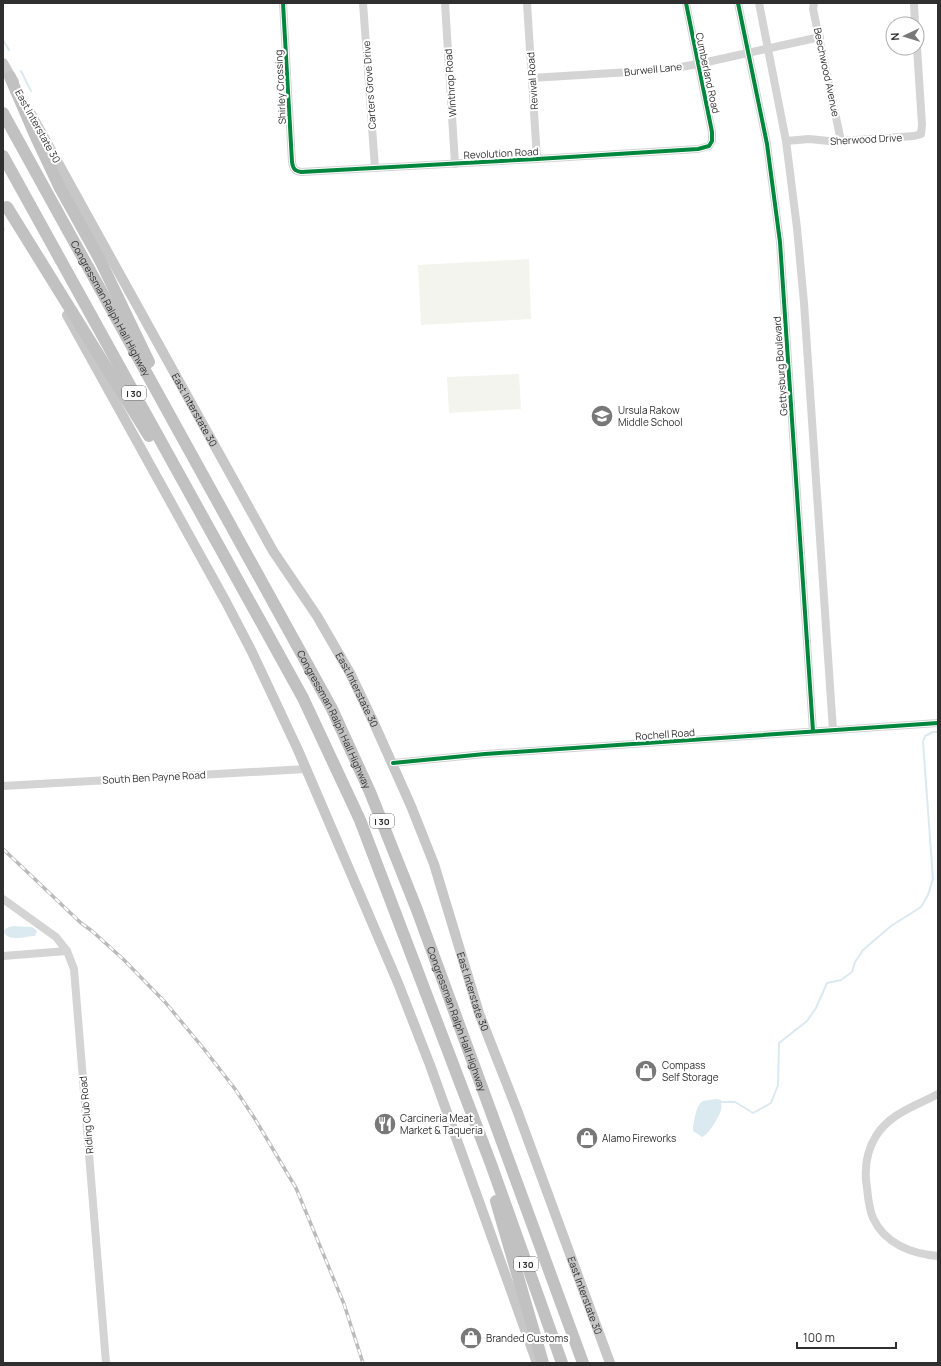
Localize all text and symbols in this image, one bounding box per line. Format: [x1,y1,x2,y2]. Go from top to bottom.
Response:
north arrow [885,16,925,56]
street label: Beechwood Avenue [811,26,843,118]
street label: Cumberland Road [693,31,723,115]
text: N [887,32,902,41]
street label: Carters Grove Drive [359,40,379,130]
street label: Winthrop Road [441,48,459,118]
street label: Shirley Crossing [271,49,289,125]
street label: Revival Road [523,52,541,110]
street label: Burwell Lane [623,59,683,79]
street label: East Interstate 30 [12,87,64,165]
street label: Sherwood Drive [830,130,903,148]
street label: Revolution Road [463,144,539,162]
street label: Congressman Ralph Hall Highway [68,238,154,379]
street label: Gettysburg Boulevard [770,316,790,416]
street label: East Interstate 30 [169,370,221,449]
road number: I 30 [122,386,146,400]
school or university icon: Ursula Rakow Middle School [589,403,615,429]
place label: Ursula Rakow Middle School [618,403,683,429]
street label: Congressman Ralph Hall Highway [294,648,375,791]
street label: East Interstate 30 [332,650,382,729]
street label: Rochell Road [635,725,695,743]
street label: South Ben Payne Road [102,767,206,787]
road number: I 30 [370,814,394,828]
street label: Congressman Ralph Hall Highway [424,945,490,1094]
street label: East Interstate 30 [454,950,492,1033]
shop icon: Compass Self Storage [633,1058,659,1084]
place label: Compass Self Storage [662,1058,719,1084]
street label: Riding Club Road [76,1076,96,1154]
restaurant icon: Carcineria Meat Market & Taqueria [372,1111,398,1137]
place label: Carcineria Meat Market & Taqueria [400,1111,483,1137]
shop icon: Alamo Fireworks [574,1125,600,1151]
place label: Alamo Fireworks [602,1131,676,1145]
street label: East Interstate 30 [564,1254,606,1336]
road number: I 30 [514,1257,538,1271]
scale bar [797,1324,896,1350]
shop icon: Branded Customs [458,1325,484,1351]
text: 100 m [803,1329,835,1346]
place label: Branded Customs [486,1331,569,1345]

